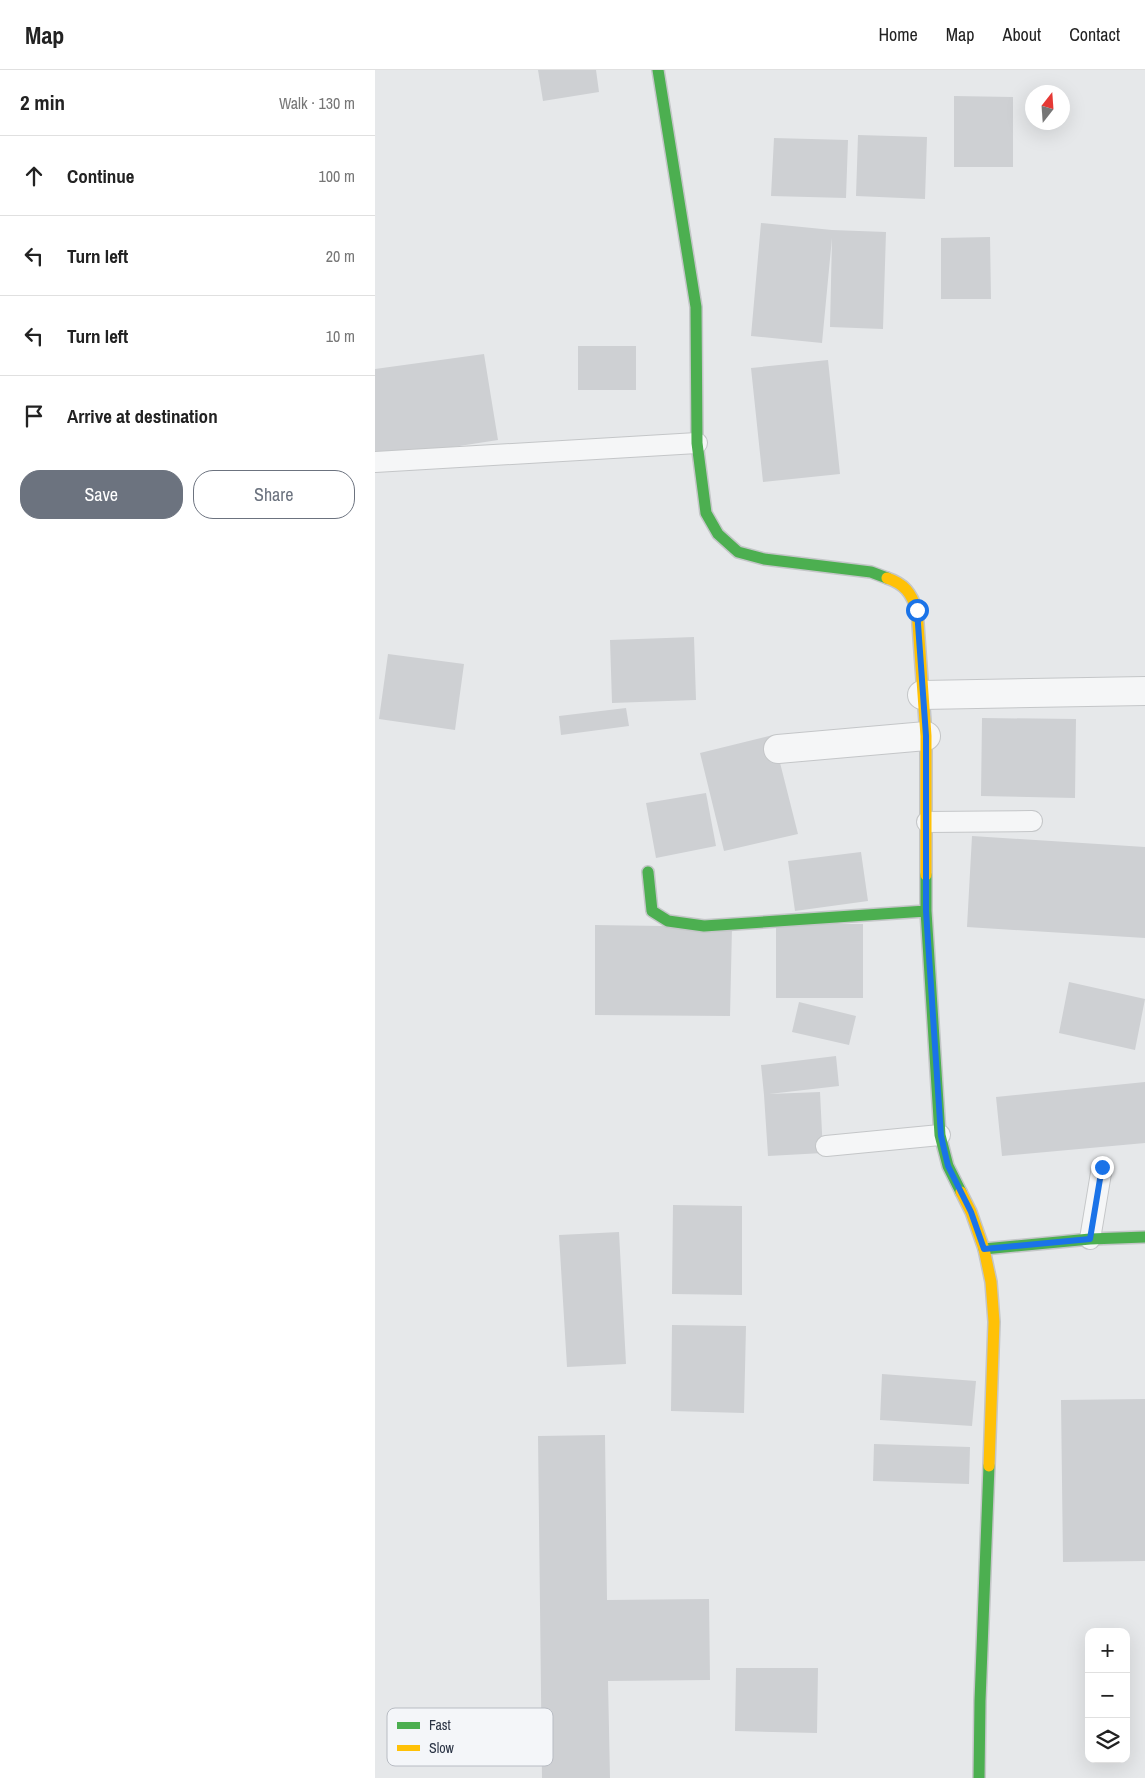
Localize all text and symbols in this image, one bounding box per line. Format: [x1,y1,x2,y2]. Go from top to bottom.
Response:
text: Map [25,19,64,51]
text: Home [878,22,918,47]
text: Map [946,22,975,47]
text: About [1003,22,1041,47]
text: Contact [1069,22,1120,47]
north arrow [1025,85,1070,130]
text: 2 min [20,88,65,117]
text: Walk · 130 m [279,92,355,114]
icon: ahead [20,162,48,190]
text: Continue [67,163,135,189]
text: 100 m [319,165,355,187]
icon: left [20,242,48,270]
text: Turn left [67,243,128,269]
text: 20 m [326,245,355,267]
icon: left [20,322,48,350]
text: Turn left [67,323,128,349]
text: 10 m [326,325,355,347]
icon: arrive [20,402,48,430]
text: Arrive at destination [67,403,218,429]
button: Save [20,470,183,519]
button: Share [193,470,355,519]
route start [906,599,929,622]
route end [1091,1156,1114,1179]
map controls [1085,1628,1130,1763]
button: + [1085,1628,1130,1673]
button: − [1085,1673,1130,1718]
legend [387,1708,553,1766]
text: Fast [429,1716,451,1734]
button: layers [1085,1718,1130,1763]
text: Slow [429,1739,455,1757]

